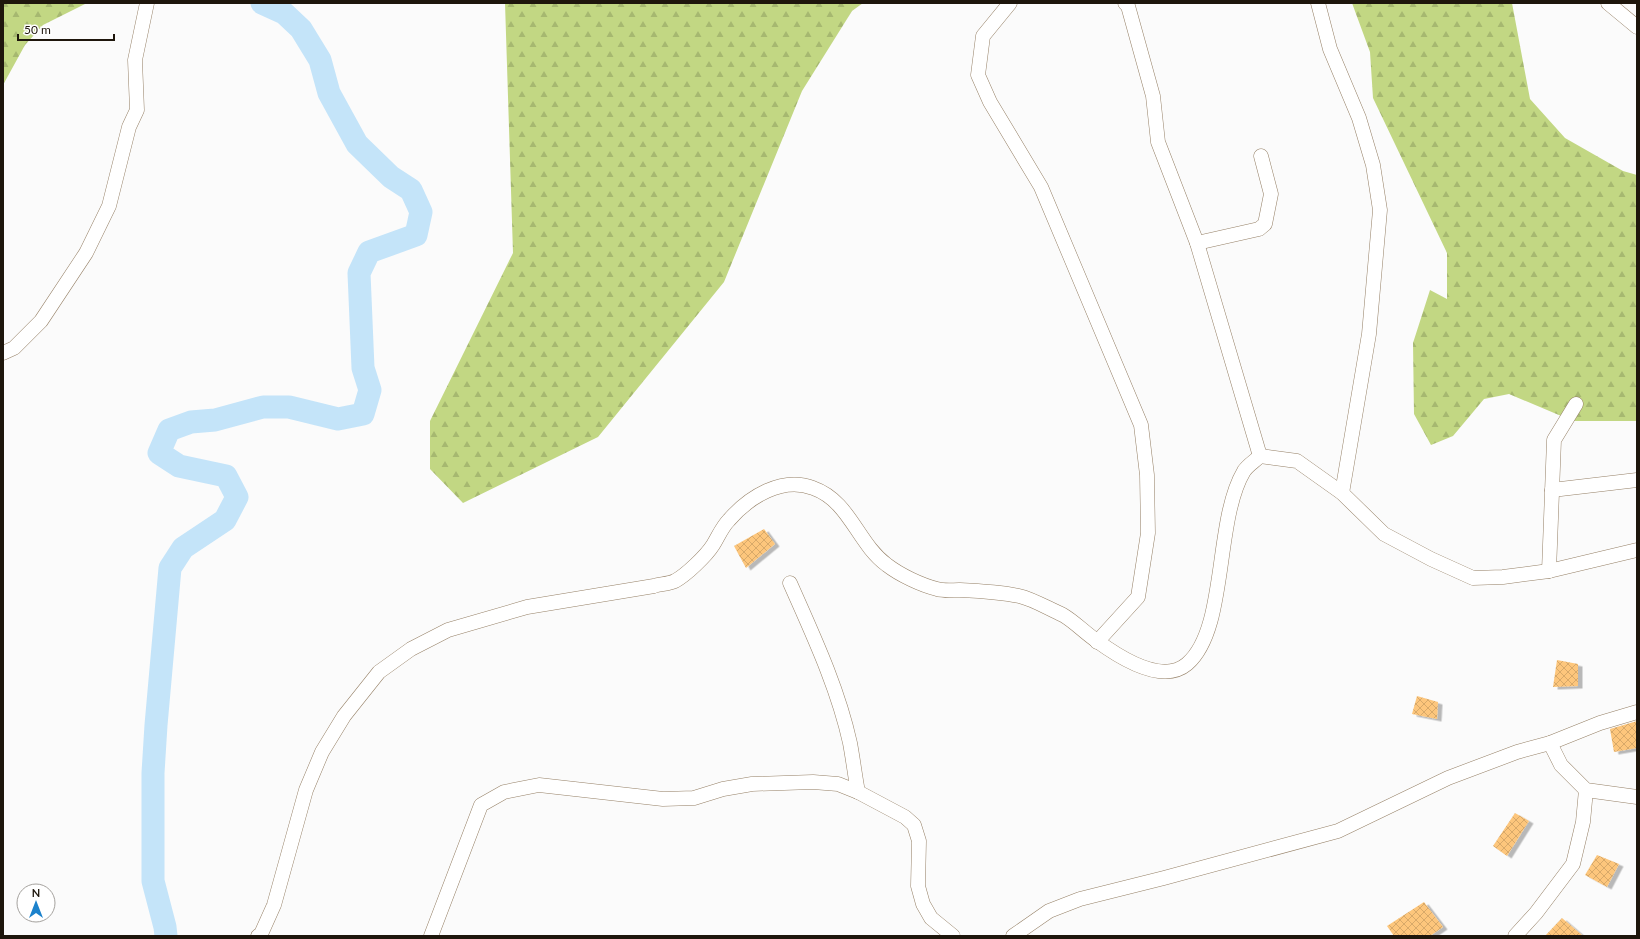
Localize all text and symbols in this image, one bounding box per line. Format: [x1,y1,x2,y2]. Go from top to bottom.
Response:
scale bar [18,16,114,42]
text: 50 m [24,22,51,37]
north arrow [16,883,56,923]
text: N [32,886,40,899]

